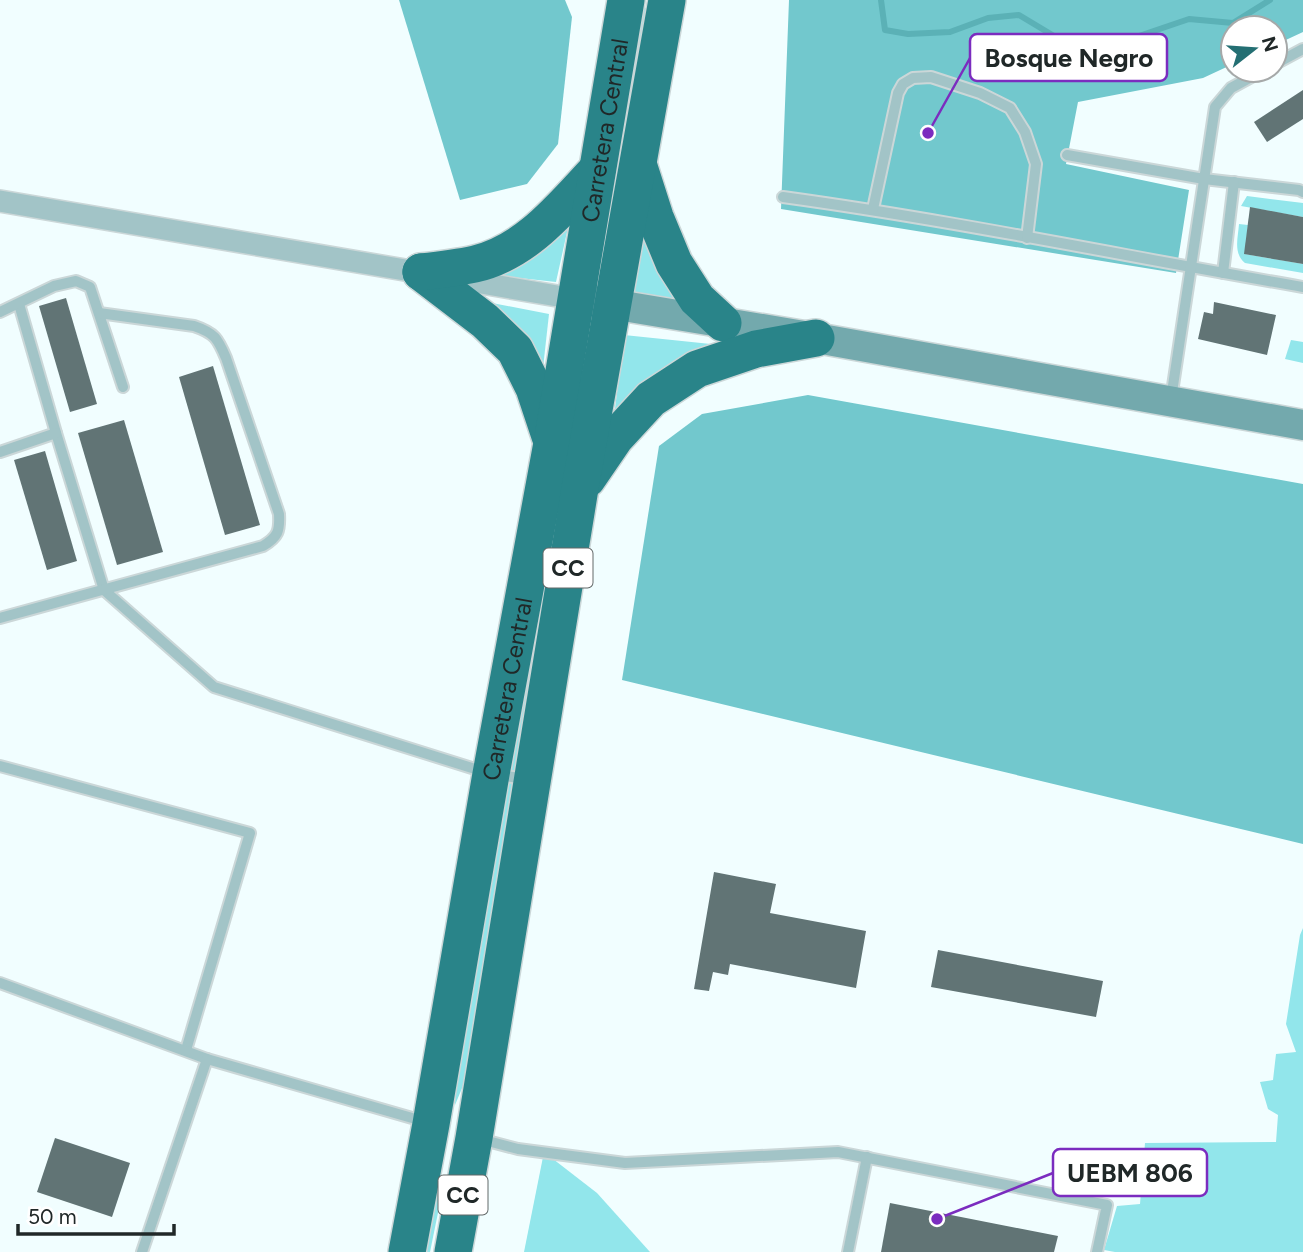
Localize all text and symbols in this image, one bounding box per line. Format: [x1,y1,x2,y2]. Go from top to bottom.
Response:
north arrow [1219,14,1289,84]
callout: Bosque Negro [970,34,1167,81]
text: N [1257,34,1283,55]
street label: Carretera Central [575,36,634,224]
text: Bosque Negro [985,42,1153,74]
road number: CC [544,548,592,588]
street label: Carretera Central [476,595,538,783]
callout: UEBM 806 [1053,1149,1207,1196]
text: UEBM 806 [1067,1157,1193,1189]
road number: CC [438,1176,488,1214]
scale bar [18,1192,173,1236]
text: 50 m [28,1204,77,1229]

